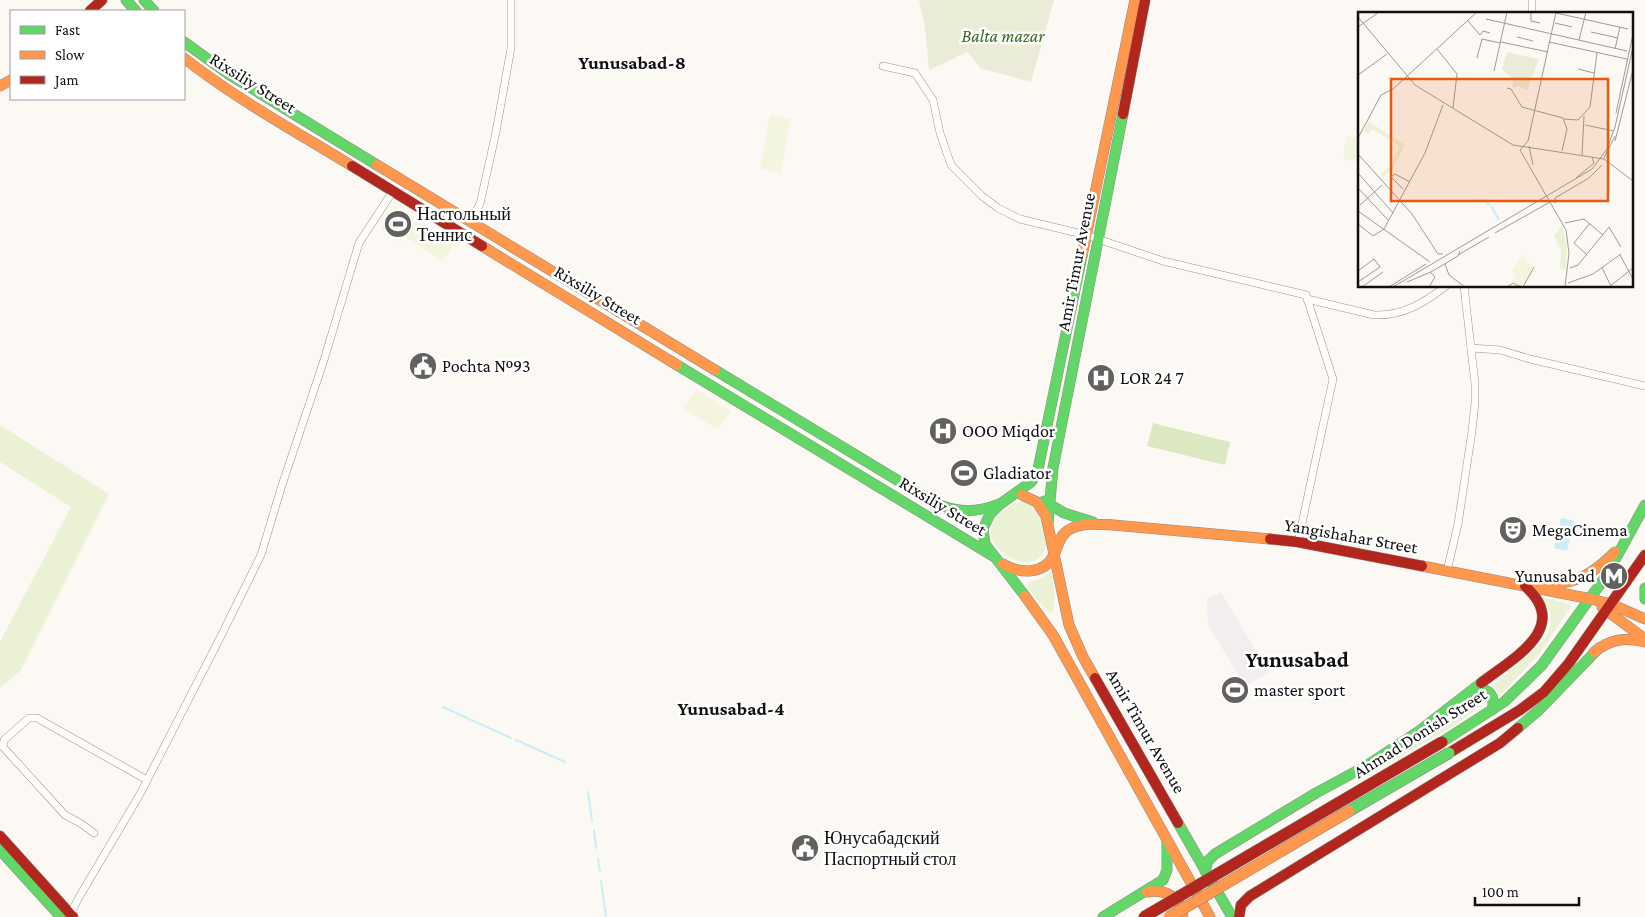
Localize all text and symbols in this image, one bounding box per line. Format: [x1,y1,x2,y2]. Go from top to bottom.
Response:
legend [10,10,185,100]
inset map [1358,12,1632,288]
text: Fast [55,22,81,38]
park label: Balta mazar [961,26,1045,46]
text: Slow [55,47,85,63]
street label: Rixsiliy Street [206,49,301,118]
district label: Yunusabad-8 [578,52,686,73]
text: Jam [53,72,78,89]
street label: Amir Timur Avenue [1053,191,1099,333]
place label: Настольный Теннис [417,204,511,245]
sports icon: Настольный Теннис [383,209,413,239]
street label: Rixsiliy Street [551,261,646,329]
public building icon: Pochta №93 [408,351,438,381]
place label: Pochta №93 [442,356,531,376]
hospital icon: LOR 24 7 [1086,363,1116,393]
place label: LOR 24 7 [1120,368,1184,388]
hospital icon: OOO Miqdor [928,416,958,446]
place label: OOO Miqdor [962,421,1056,441]
sports icon: Gladiator [949,458,979,488]
place label: Gladiator [983,463,1052,483]
street label: Rixsiliy Street [896,472,991,540]
street label: Yangishahar Street [1283,514,1420,558]
theatre icon: MegaCinema [1498,515,1528,545]
place label: MegaCinema [1532,520,1628,540]
metro station icon: Yunusabad [1599,561,1629,591]
place label: Yunusabad [1515,566,1596,586]
district label: Yunusabad [1245,647,1349,672]
street label: Amir Timur Avenue [1102,665,1190,797]
sports icon: master sport [1220,675,1250,705]
place label: master sport [1254,680,1346,700]
street label: Ahmad Donish Street [1350,683,1491,782]
district label: Yunusabad-4 [677,698,785,719]
place label: Юнусабадский Паспортный стол [824,828,956,869]
public building icon: Юнусабадский Паспортный стол [790,833,820,863]
scale bar [1475,874,1579,906]
text: 100 m [1482,884,1519,900]

